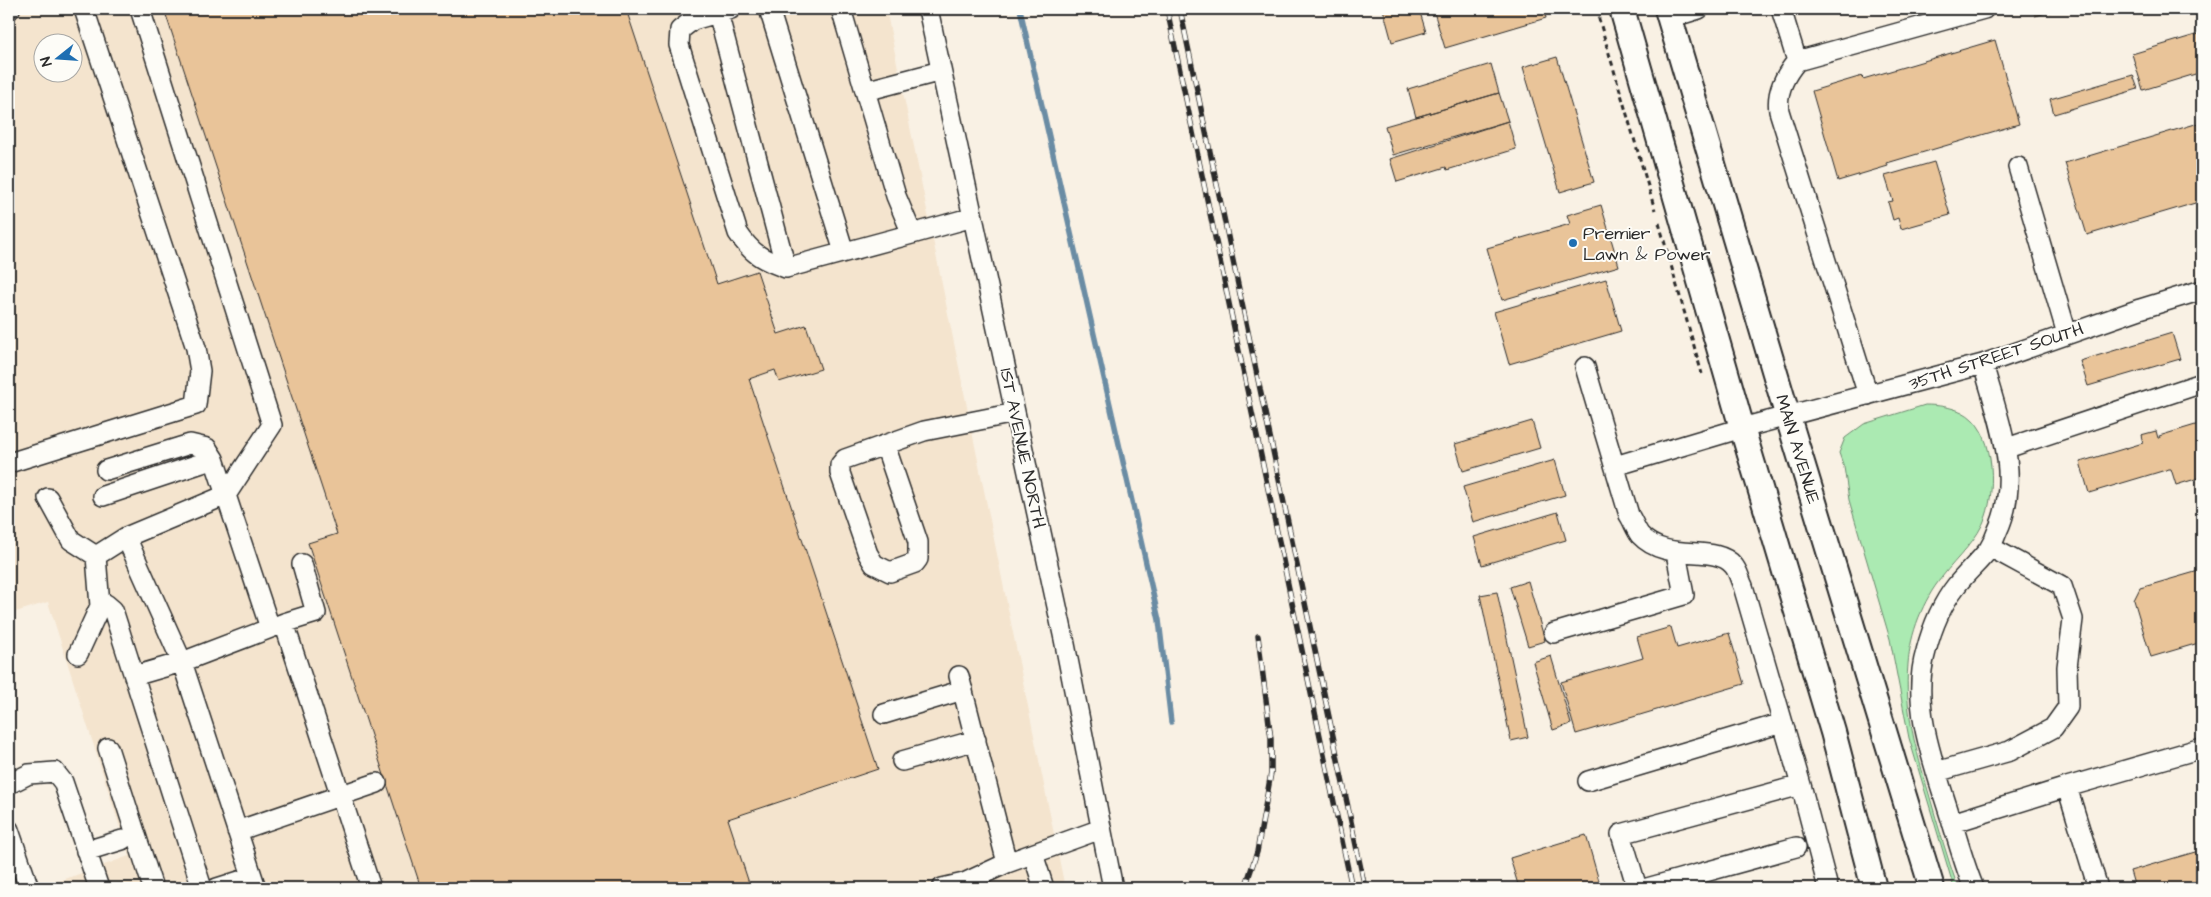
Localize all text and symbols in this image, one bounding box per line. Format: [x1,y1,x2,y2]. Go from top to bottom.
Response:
north arrow [32,32,82,82]
text: N [36,54,57,69]
place label: Premier Lawn & Power [1583,221,1711,267]
marker: Premier Lawn & Power [1567,237,1579,249]
street label: 35TH STREET SOUTH [1906,316,2087,397]
street label: 1ST AVENUE NORTH [993,366,1052,531]
street label: MAIN AVENUE [1769,391,1826,507]

